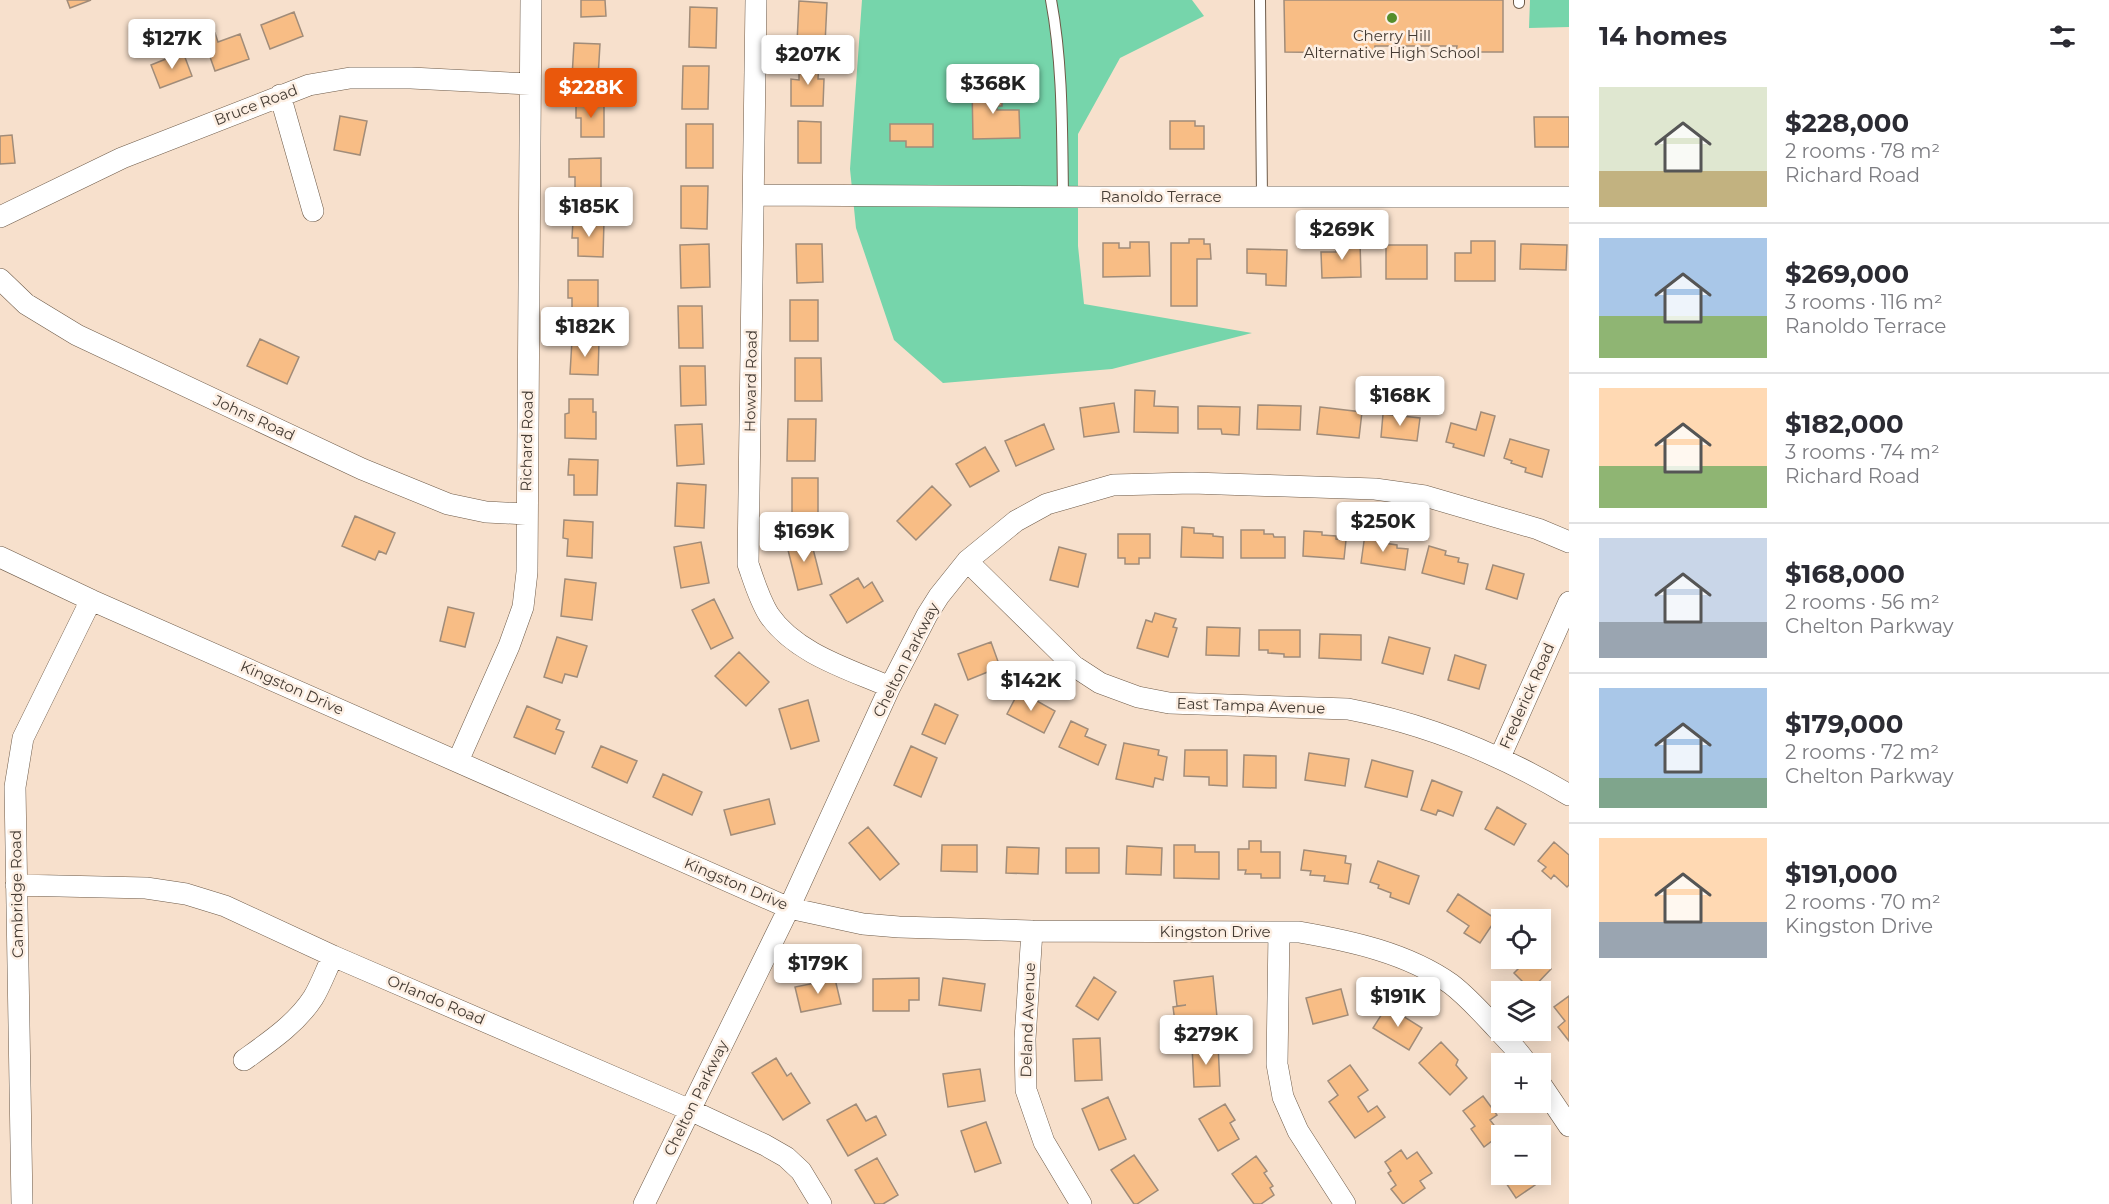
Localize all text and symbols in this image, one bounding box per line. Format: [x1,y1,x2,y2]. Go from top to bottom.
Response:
marker: Cherry Hill Alternative High School [1385,11,1399,25]
pin: $127K [130,19,214,70]
text: 14 homes [1599,20,1727,52]
icon: filters [2046,20,2079,53]
text: $127K [142,26,202,50]
place label: Cherry Hill Alternative High School [1304,26,1480,62]
pin: $207K [766,35,850,86]
text: $207K [775,42,841,66]
pin: $368K [951,64,1035,115]
pin: $228K [549,68,633,119]
text: $368K [960,71,1026,95]
text: $228K [559,75,623,99]
street label: Bruce Road [211,80,300,129]
text: $228,000 [1785,107,1909,139]
icon: home [1647,111,1719,183]
text: 2 rooms · 78 m² [1785,139,1940,163]
text: Richard Road [1785,163,1920,187]
pin: $185K [547,187,631,238]
street label: Ranoldo Terrace [1100,187,1222,206]
text: $185K [559,194,619,218]
pin: $269K [1300,210,1384,261]
text: $269K [1310,217,1374,241]
text: $269,000 [1785,258,1909,290]
icon: home [1647,262,1719,334]
text: 3 rooms · 116 m² [1785,290,1943,314]
pin: $182K [543,307,627,358]
text: $182K [555,314,615,338]
text: Ranoldo Terrace [1785,314,1946,338]
street label: Howard Road [740,330,761,432]
pin: $168K [1358,376,1442,427]
text: $168K [1369,383,1431,407]
street label: Johns Road [210,390,298,445]
street label: Richard Road [516,390,537,492]
text: $182,000 [1785,408,1904,440]
icon: home [1647,412,1719,484]
text: 3 rooms · 74 m² [1785,440,1940,464]
text: Richard Road [1785,464,1920,488]
pin: $250K [1341,502,1425,553]
text: $250K [1351,509,1415,533]
pin: $169K [762,512,846,563]
text: $169K [774,519,834,543]
text: $168,000 [1785,558,1905,590]
icon: home [1647,562,1719,634]
text: 2 rooms · 56 m² [1785,590,1940,614]
street label: Chelton Parkway [868,598,943,720]
text: Chelton Parkway [1785,614,1954,638]
street label: Frederick Road [1495,640,1558,752]
street label: Kingston Drive [238,656,347,719]
pin: $142K [989,661,1073,712]
text: $142K [1001,668,1061,692]
street label: East Tampa Avenue [1176,693,1326,718]
text: $179,000 [1785,708,1903,740]
icon: home [1647,712,1719,784]
text: 2 rooms · 72 m² [1785,740,1939,764]
text: Chelton Parkway [1785,764,1954,788]
street label: Cambridge Road [6,830,27,958]
street label: Kingston Drive [681,853,791,914]
text: $191,000 [1785,858,1898,890]
icon: home [1647,862,1719,934]
text: 2 rooms · 70 m² [1785,890,1941,914]
map controls [1491,909,1551,1185]
button: locate [1491,909,1551,969]
text: Kingston Drive [1785,914,1933,938]
street label: Kingston Drive [1159,922,1271,941]
pin: $179K [776,944,860,995]
text: $179K [788,951,848,975]
street label: Deland Avenue [1016,962,1039,1078]
street label: Orlando Road [385,970,488,1029]
pin: $191K [1356,977,1440,1028]
button: layers [1491,981,1551,1041]
text: $191K [1370,984,1426,1008]
pin: $279K [1164,1015,1248,1066]
text: $279K [1174,1022,1238,1046]
street label: Chelton Parkway [659,1036,732,1159]
button: + [1491,1053,1551,1113]
button: − [1491,1125,1551,1185]

